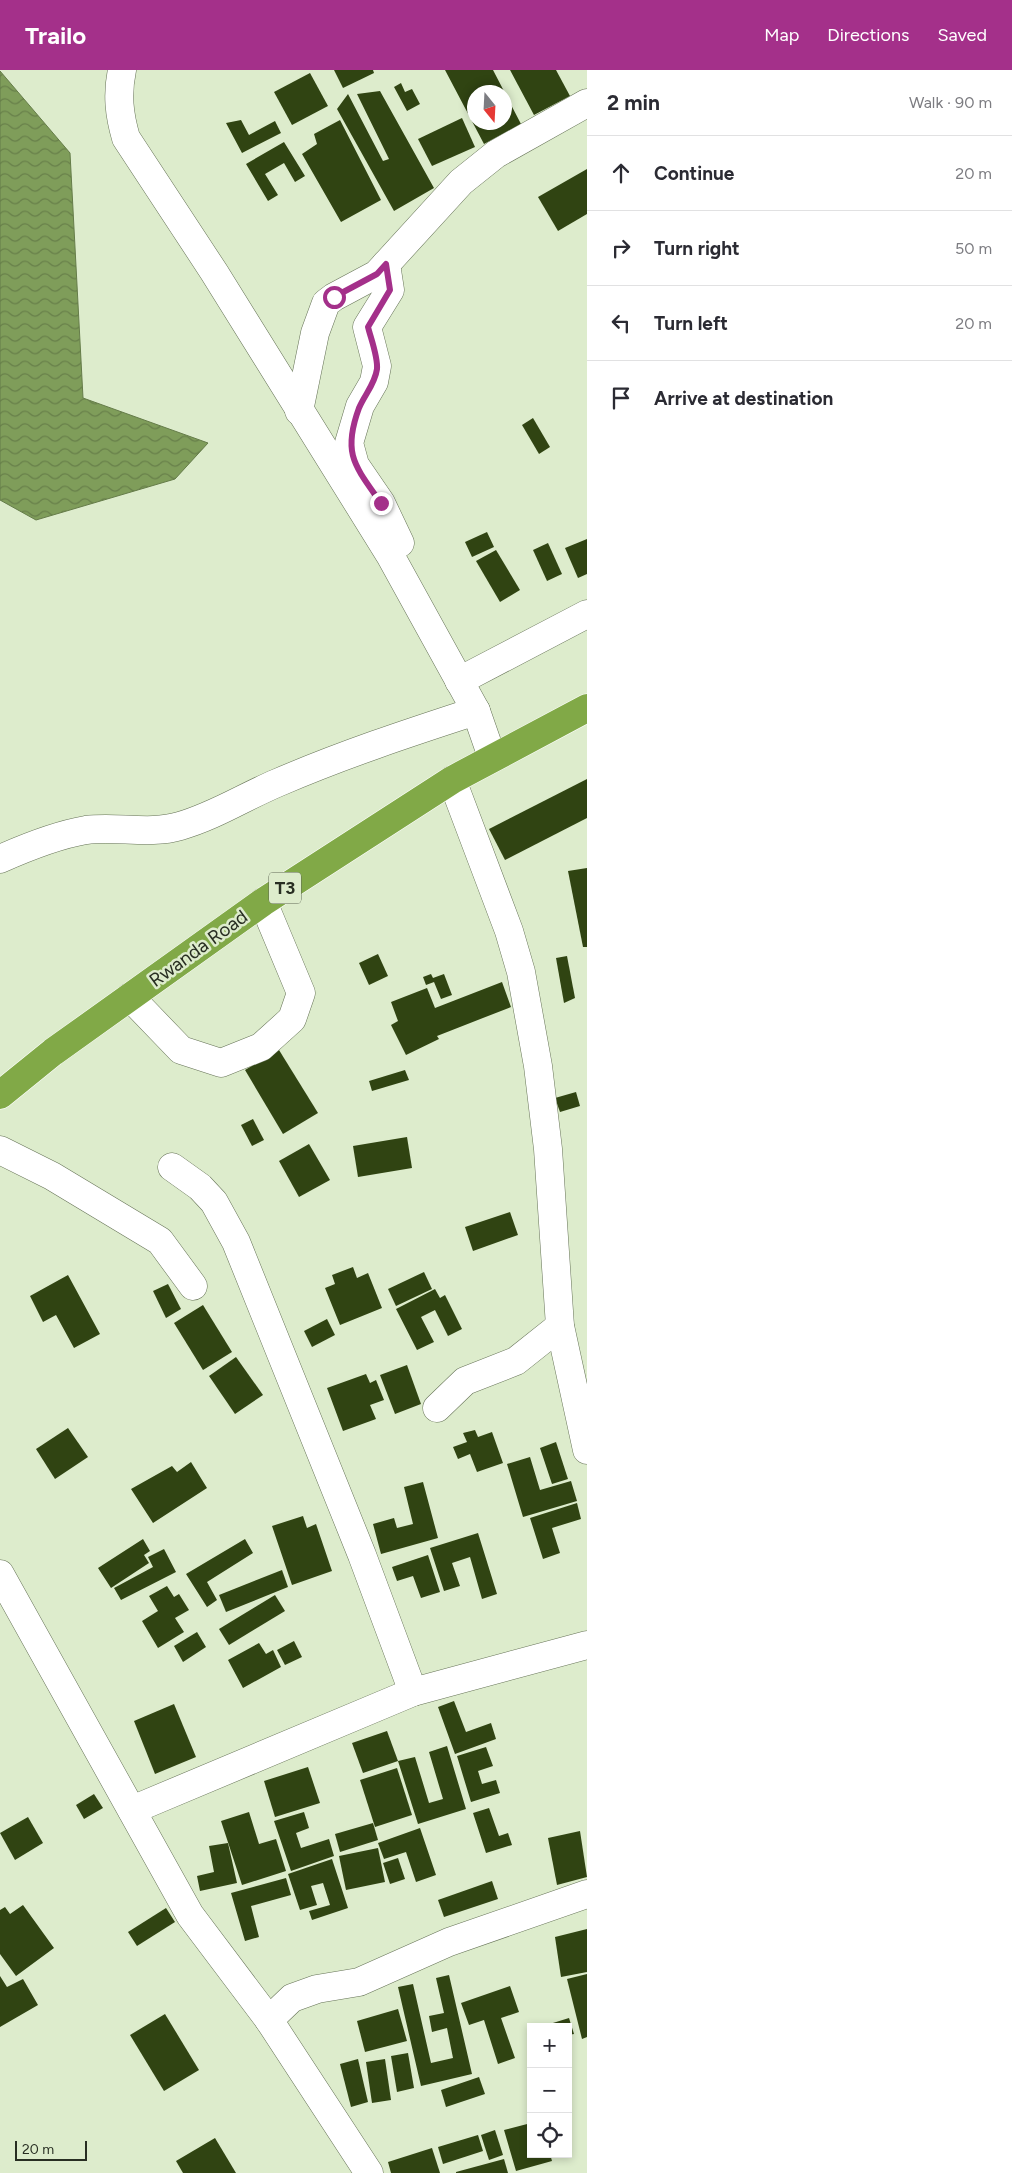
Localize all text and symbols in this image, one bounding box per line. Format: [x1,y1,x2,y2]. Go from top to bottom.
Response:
text: Trailo [25,21,86,50]
text: Map [764,24,799,46]
text: Directions [827,24,909,46]
text: Saved [937,24,987,46]
north arrow [467,85,512,130]
text: 2 min [607,90,660,115]
text: Walk · 90 m [909,93,992,112]
icon: ahead [607,159,635,187]
text: Continue [654,162,734,185]
text: 20 m [955,164,992,183]
icon: right [607,234,635,262]
text: Turn right [654,237,740,260]
text: 50 m [955,239,992,258]
route start [323,286,346,309]
icon: left [607,309,635,337]
text: Turn left [654,312,728,335]
text: 20 m [955,314,992,333]
icon: arrive [607,384,635,412]
text: Arrive at destination [654,387,833,410]
route end [370,492,393,515]
road number: T3 [269,872,301,904]
street label: Rwanda Road [145,905,252,992]
map controls [527,2023,572,2158]
button: + [527,2023,572,2068]
button: − [527,2068,572,2113]
button: locate [527,2113,572,2158]
scale bar [15,2138,88,2161]
text: 20 m [22,2141,54,2158]

